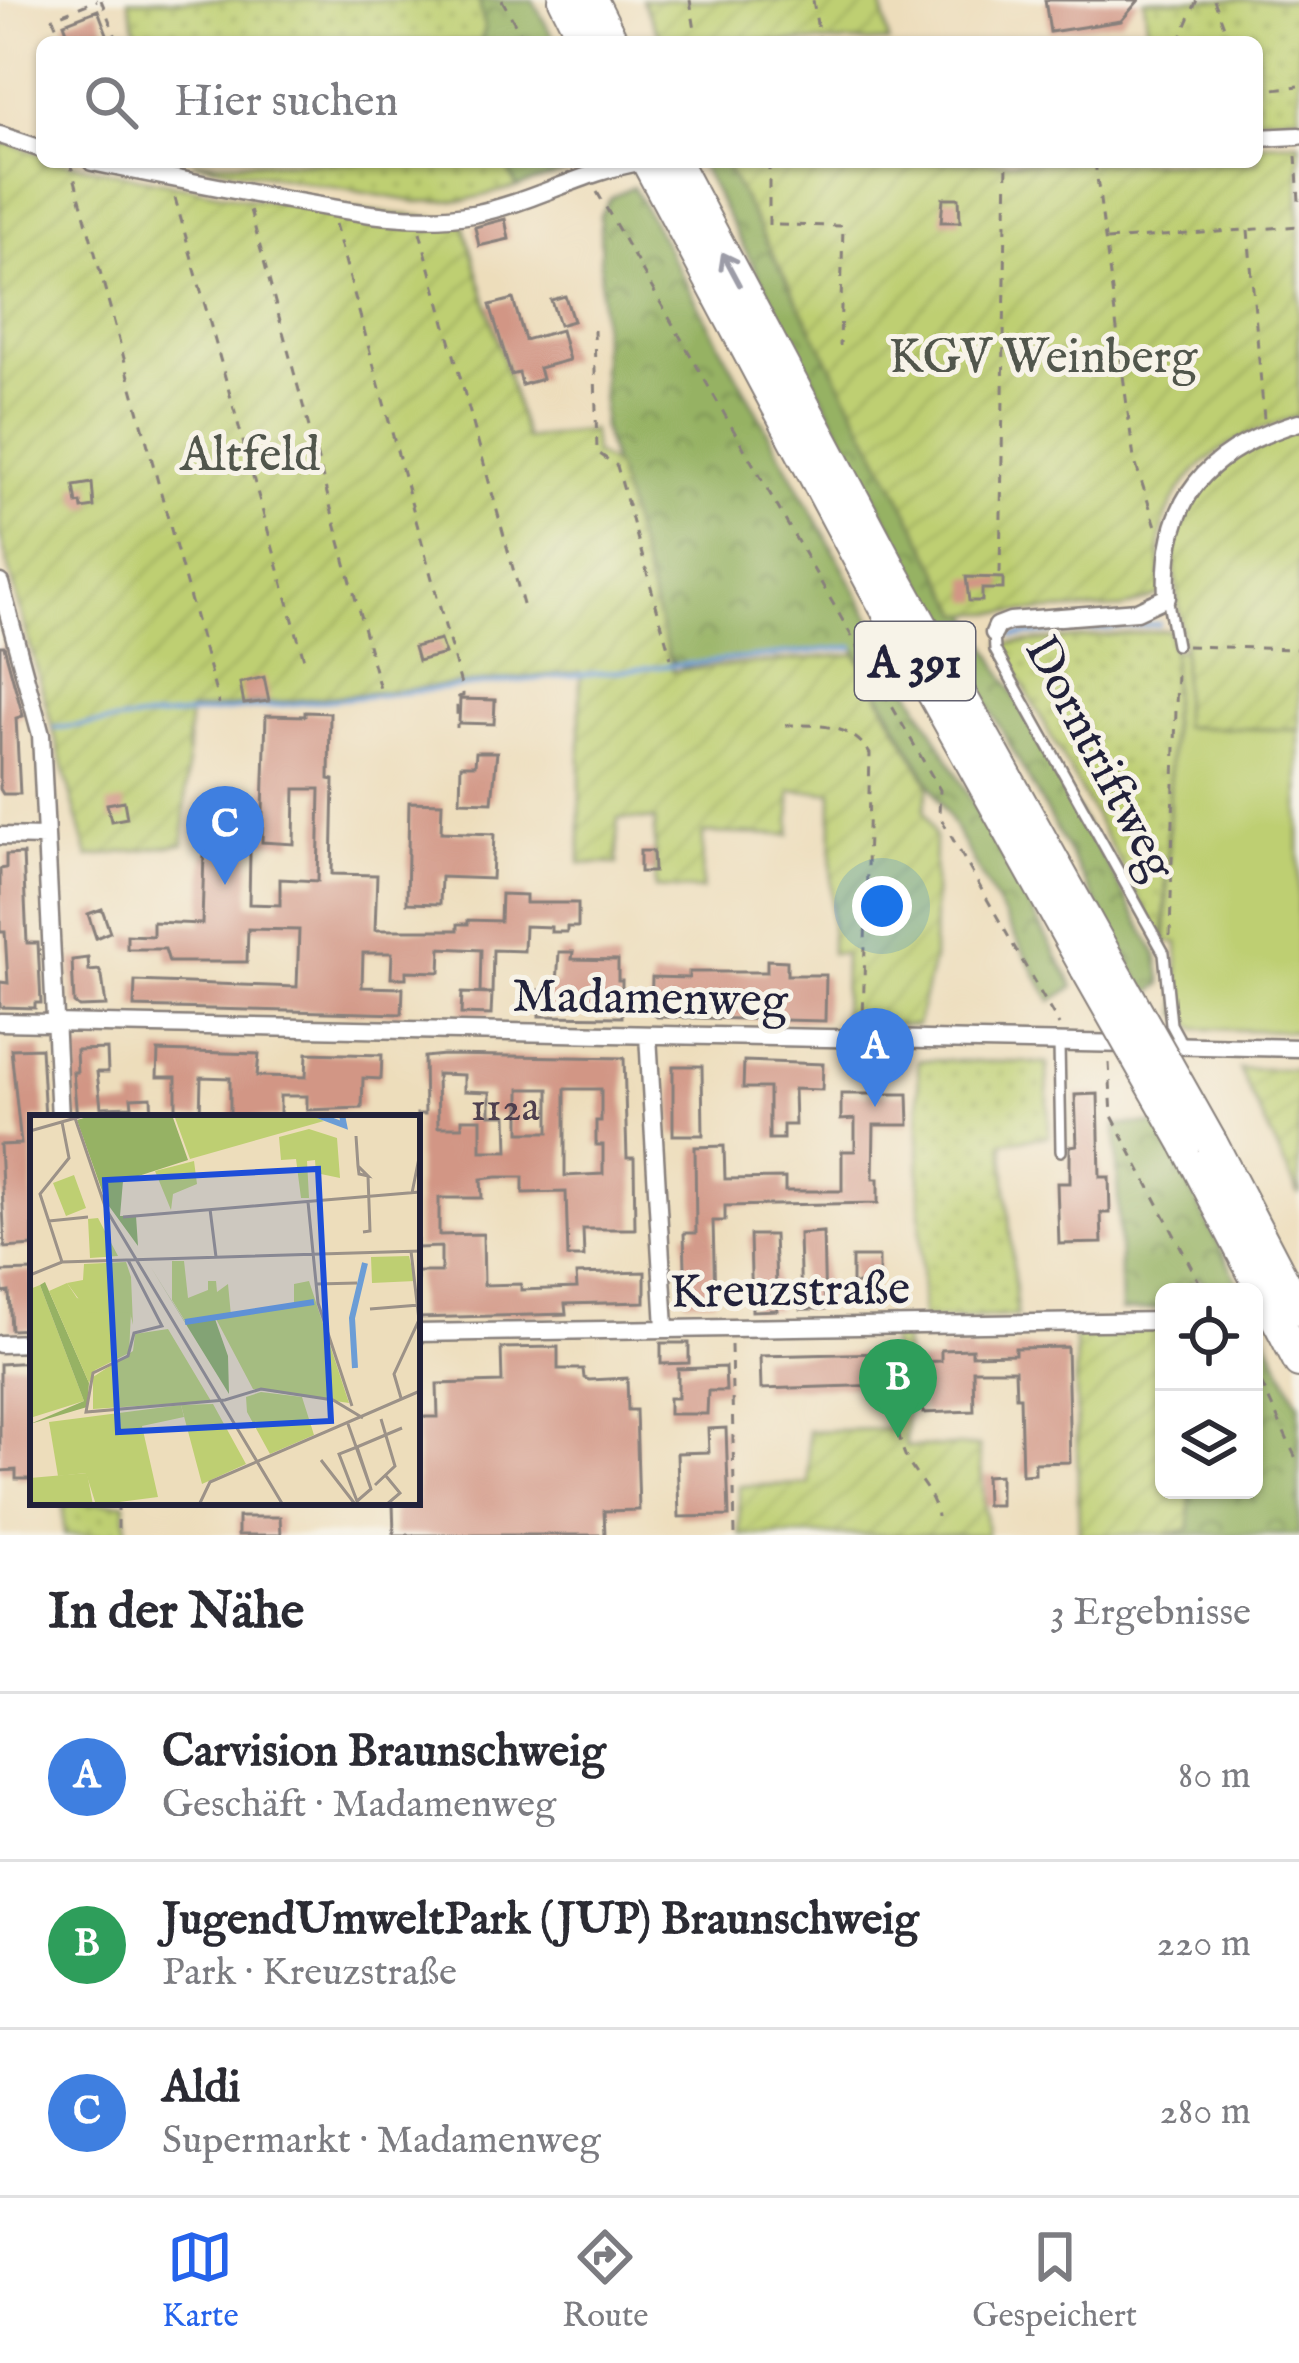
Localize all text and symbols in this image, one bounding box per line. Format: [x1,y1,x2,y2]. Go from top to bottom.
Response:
search box [36,36,1263,168]
icon: search [78,69,144,135]
text: Hier suchen [174,74,398,131]
one-way arrow [719,253,742,288]
park label: KGV Weinberg [889,329,1198,389]
park label: Altfeld [179,427,320,487]
road number: A 391 [855,622,975,700]
street label: Dorntriftweg [1009,627,1188,892]
pin: C [186,786,264,885]
your location [852,876,912,936]
street label: Madamenweg [512,968,789,1032]
pin: A [836,1008,914,1107]
house number: 112a [470,1082,540,1135]
inset map [30,1115,420,1505]
street label: Kreuzstraße [670,1260,911,1324]
map controls [1155,1283,1263,1499]
button: locate [1155,1283,1263,1391]
pin: B [859,1339,937,1438]
button: layers [1155,1391,1263,1499]
text: In der Nähe [48,1581,304,1646]
text: 3 Ergebnisse [1050,1589,1251,1638]
text: Carvision Braunschweig [162,1724,606,1781]
text: A [74,1752,100,1801]
text: 80 m [1178,1752,1251,1801]
text: Geschäft · Madamenweg [162,1781,556,1830]
text: JugendUmweltPark (JUP) Braunschweig [162,1892,919,1949]
text: B [74,1920,100,1969]
text: 220 m [1157,1920,1251,1969]
text: Park · Kreuzstraße [162,1949,457,1998]
text: Aldi [162,2060,241,2117]
text: C [73,2088,101,2137]
text: 280 m [1160,2088,1251,2137]
text: Supermarkt · Madamenweg [162,2117,601,2166]
tab: Karte [162,2224,239,2338]
tab: Route [562,2224,648,2338]
tab: Gespeichert [972,2224,1137,2338]

